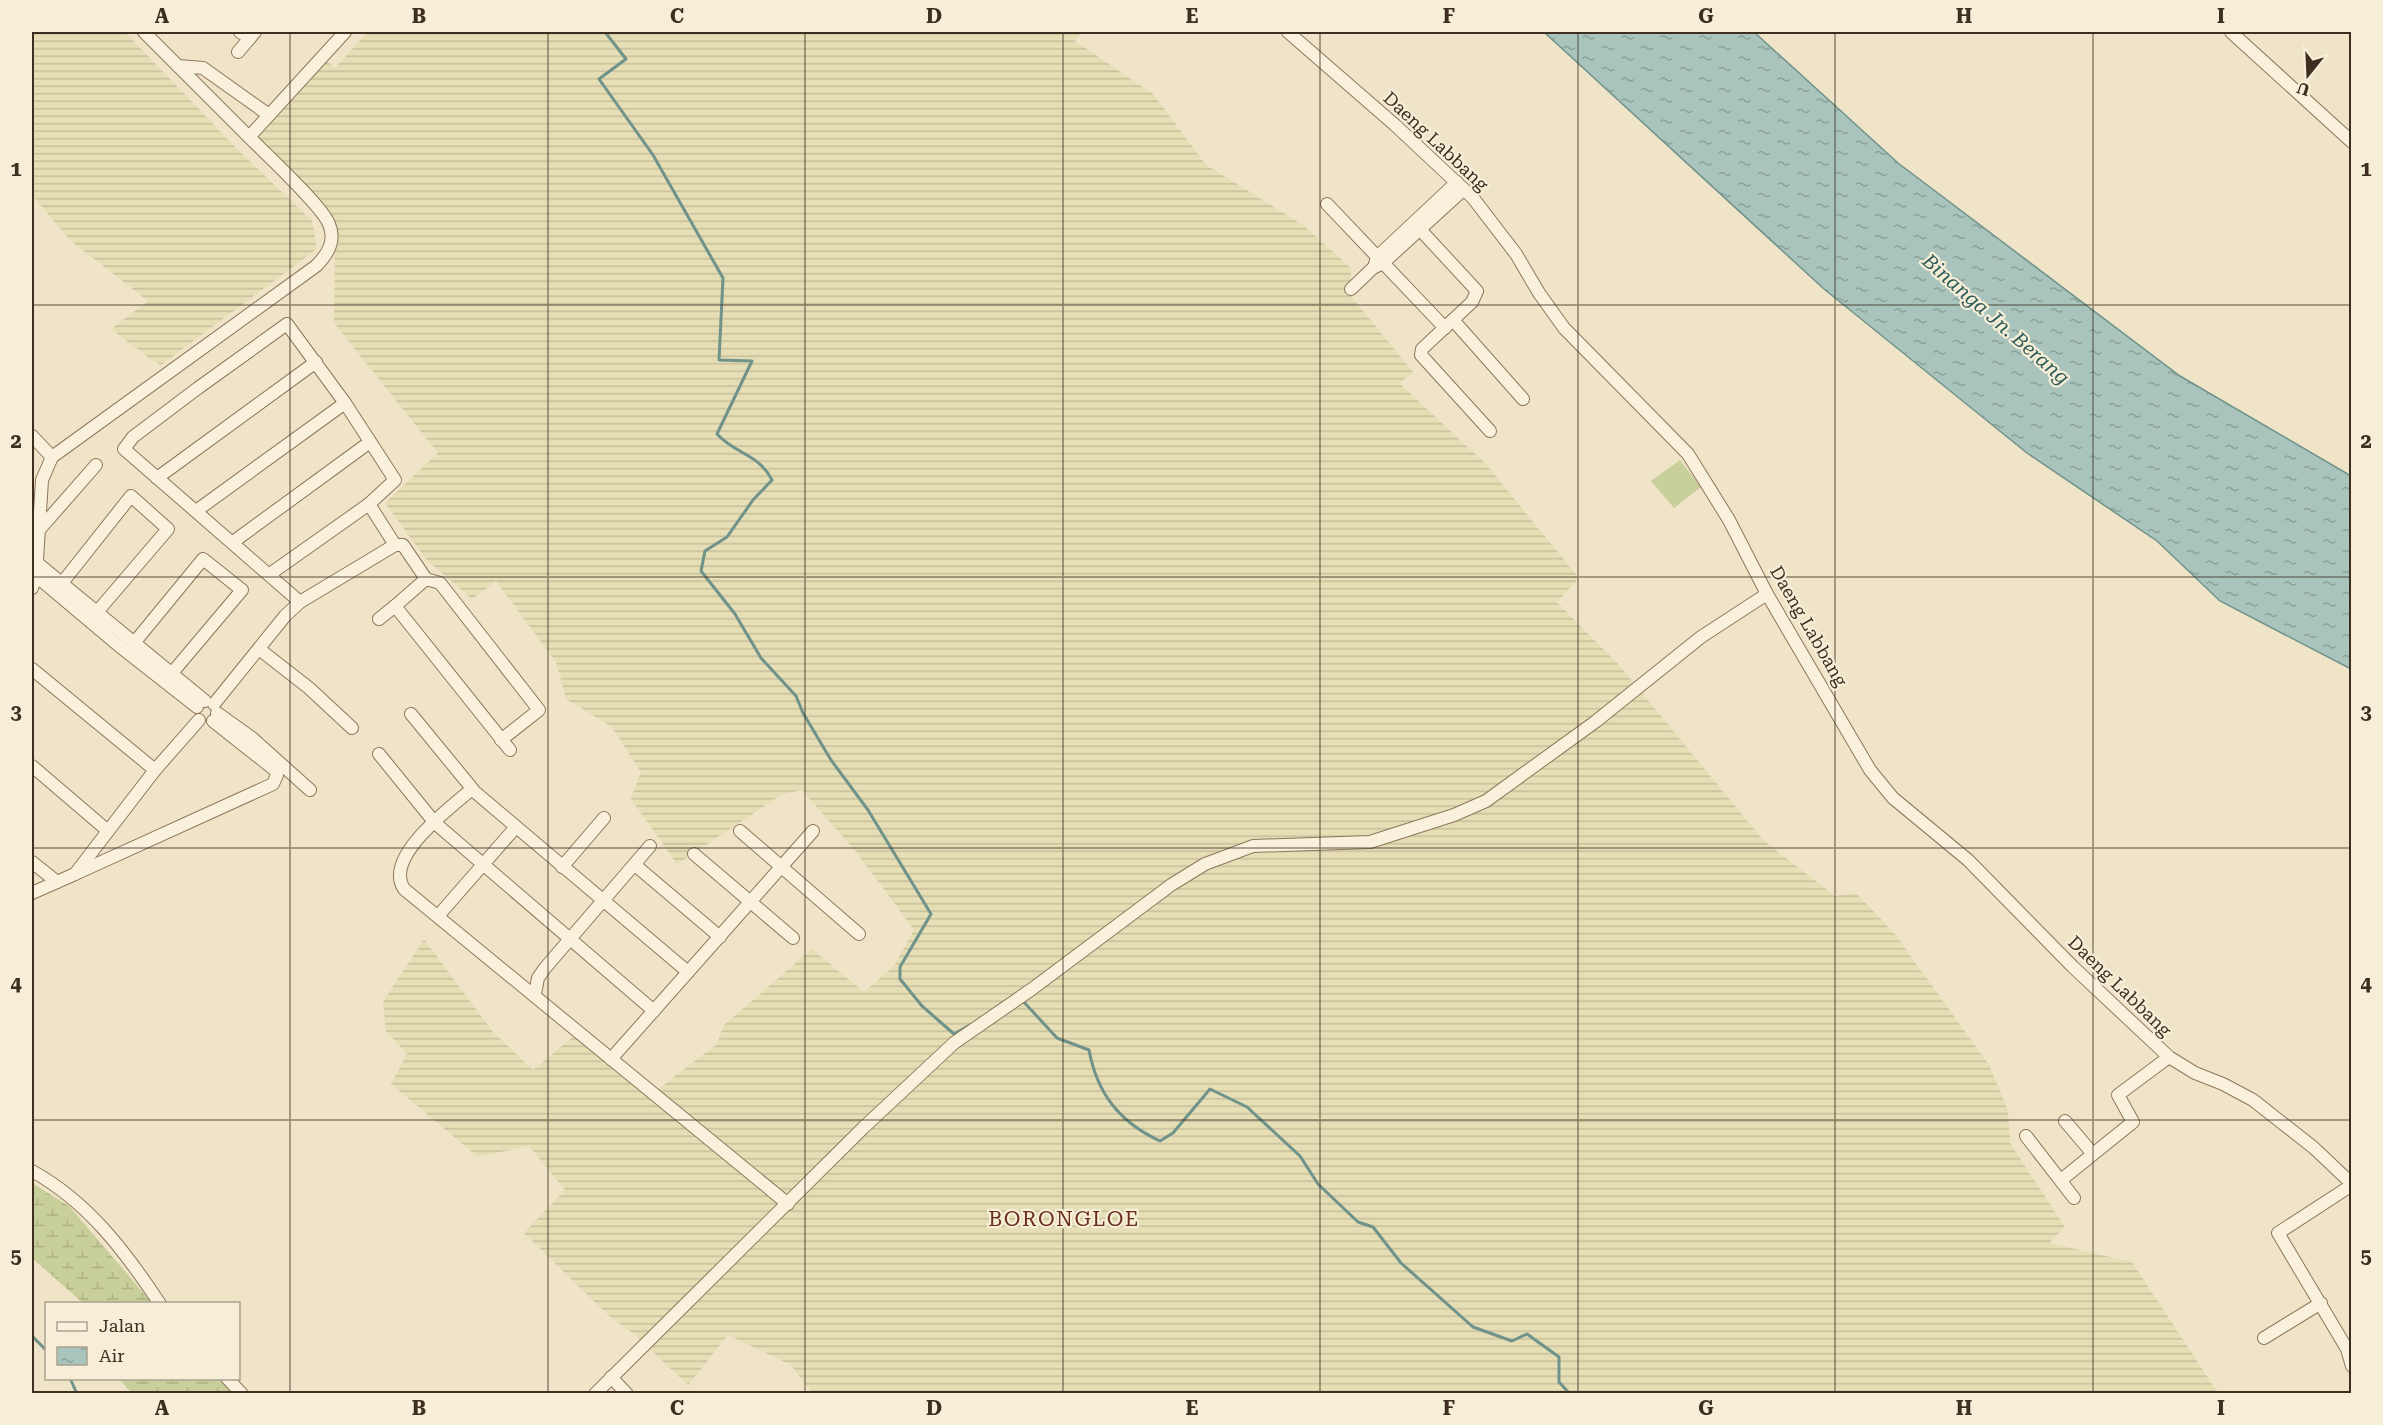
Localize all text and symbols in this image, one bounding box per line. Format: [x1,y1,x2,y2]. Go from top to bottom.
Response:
text: A [155,4,170,28]
text: B [412,4,426,28]
text: C [670,4,684,28]
text: D [926,4,942,28]
text: E [1186,4,1199,28]
text: F [1443,4,1455,28]
text: G [1698,4,1714,28]
text: H [1956,4,1972,28]
text: I [2217,4,2225,28]
north arrow [2278,45,2338,105]
text: U [2295,78,2312,100]
street label: Daeng Labbang [1379,87,1493,195]
text: 1 [10,157,22,181]
text: 1 [2360,157,2372,181]
water label: Binanga Jn. Berang [1917,248,2074,389]
text: 2 [10,429,22,453]
text: 2 [2360,429,2372,453]
street label: Daeng Labbang [1766,562,1852,691]
text: 3 [10,700,22,724]
text: 3 [2360,700,2372,724]
street label: Daeng Labbang [2064,931,2177,1041]
text: 4 [10,972,22,996]
text: 4 [2360,972,2372,996]
district label: BORONGLOE [988,1207,1140,1231]
text: 5 [10,1244,22,1268]
text: 5 [2360,1244,2372,1268]
legend [45,1302,240,1380]
text: Jalan [99,1315,146,1336]
text: Air [99,1345,125,1366]
text: A [155,1396,170,1420]
text: B [412,1396,426,1420]
text: C [670,1396,684,1420]
text: D [926,1396,942,1420]
text: E [1186,1396,1199,1420]
text: F [1443,1396,1455,1420]
text: G [1698,1396,1714,1420]
text: H [1956,1396,1972,1420]
text: I [2217,1396,2225,1420]

